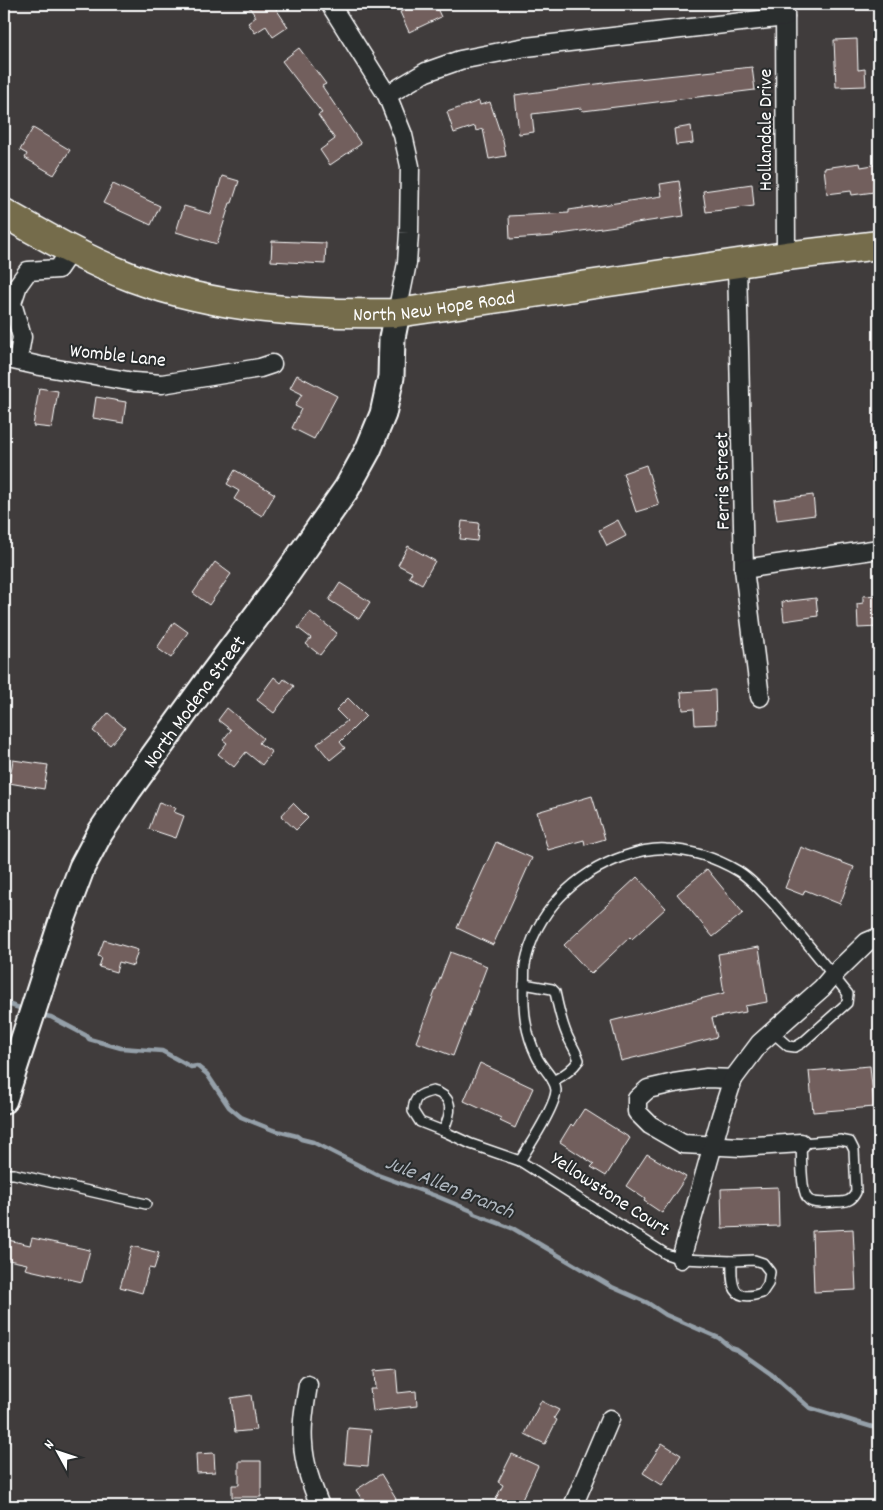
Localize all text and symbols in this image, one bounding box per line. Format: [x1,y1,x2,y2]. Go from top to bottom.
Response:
street label: Hollandale Drive [753,68,781,191]
street label: North New Hope Road [353,285,517,330]
street label: Womble Lane [68,338,167,376]
street label: Ferris Street [709,432,739,530]
street label: North Modena Street [138,631,254,775]
street label: Yellowstone Court [544,1146,674,1245]
water label: Jule Allen Branch [380,1149,519,1229]
north arrow [32,1428,82,1478]
text: N [40,1436,60,1454]

